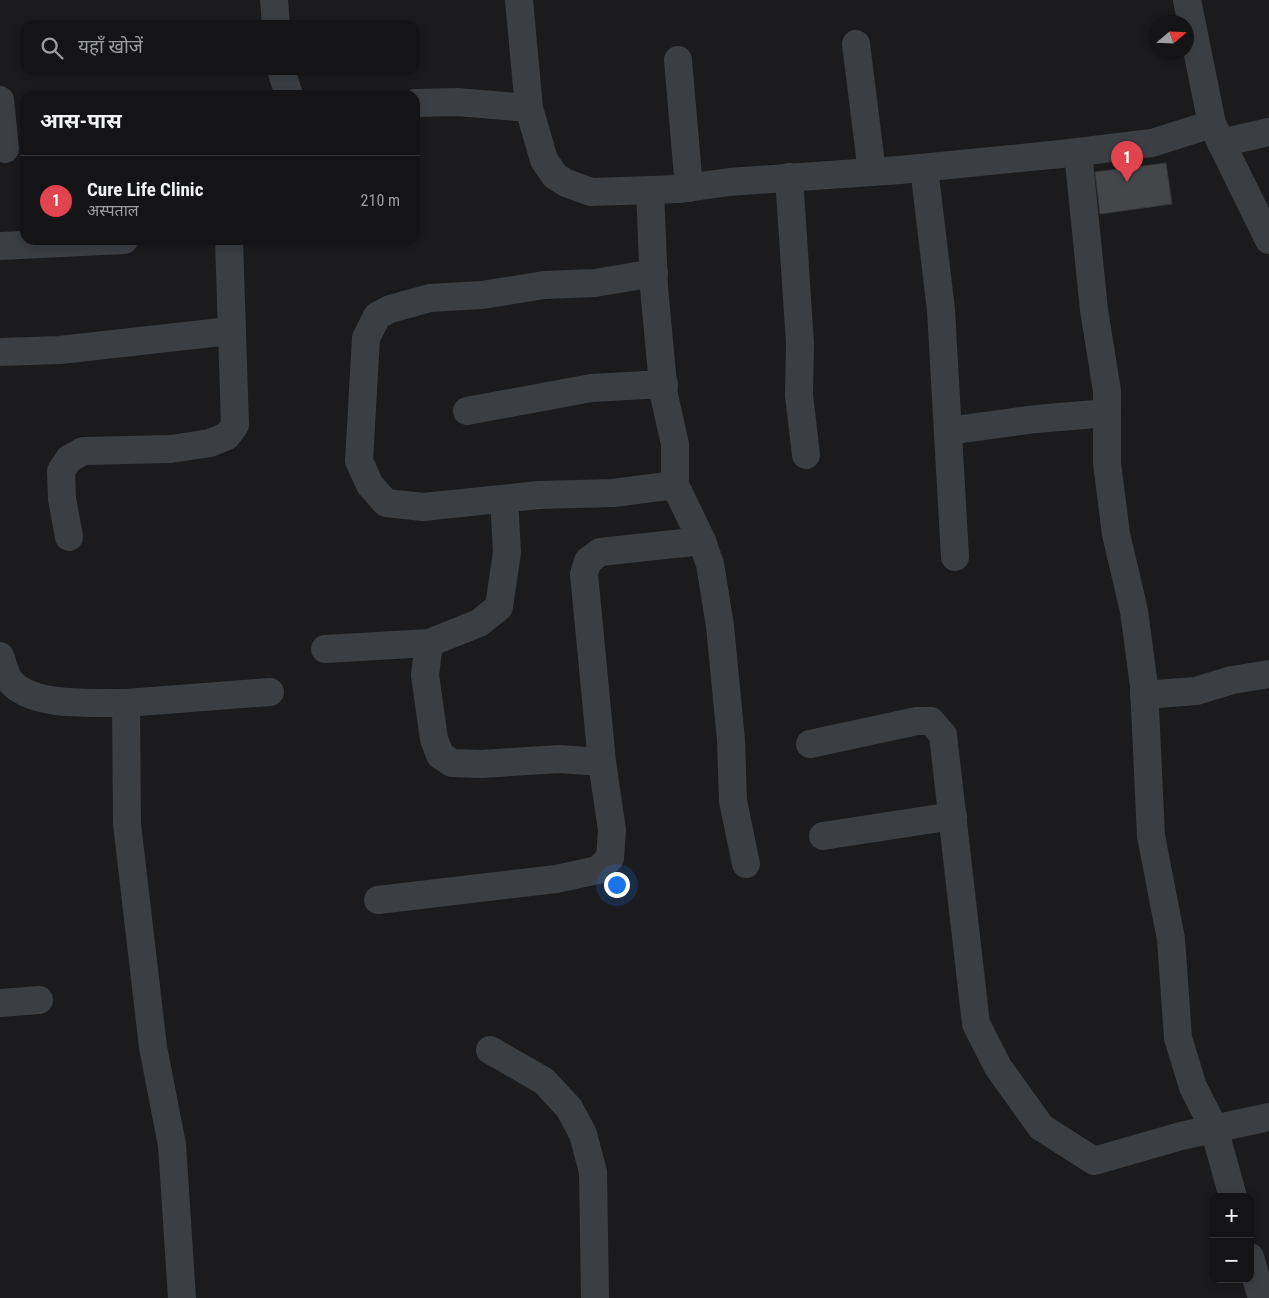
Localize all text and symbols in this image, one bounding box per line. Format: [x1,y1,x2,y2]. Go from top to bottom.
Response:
north arrow [1149,15,1194,60]
search box [20,20,420,75]
icon: search [38,34,66,62]
text: यहाँ खोजें [78,35,143,58]
text: आस-पास [40,109,122,133]
pin: 1 [1111,141,1143,182]
text: Cure Life Clinic [87,178,203,201]
text: 1 [52,191,60,210]
text: 210 m [361,191,400,210]
text: अस्पताल [87,201,139,220]
your location [604,872,630,898]
map controls [1209,1193,1254,1283]
button: + [1209,1193,1254,1238]
button: − [1209,1238,1254,1283]

